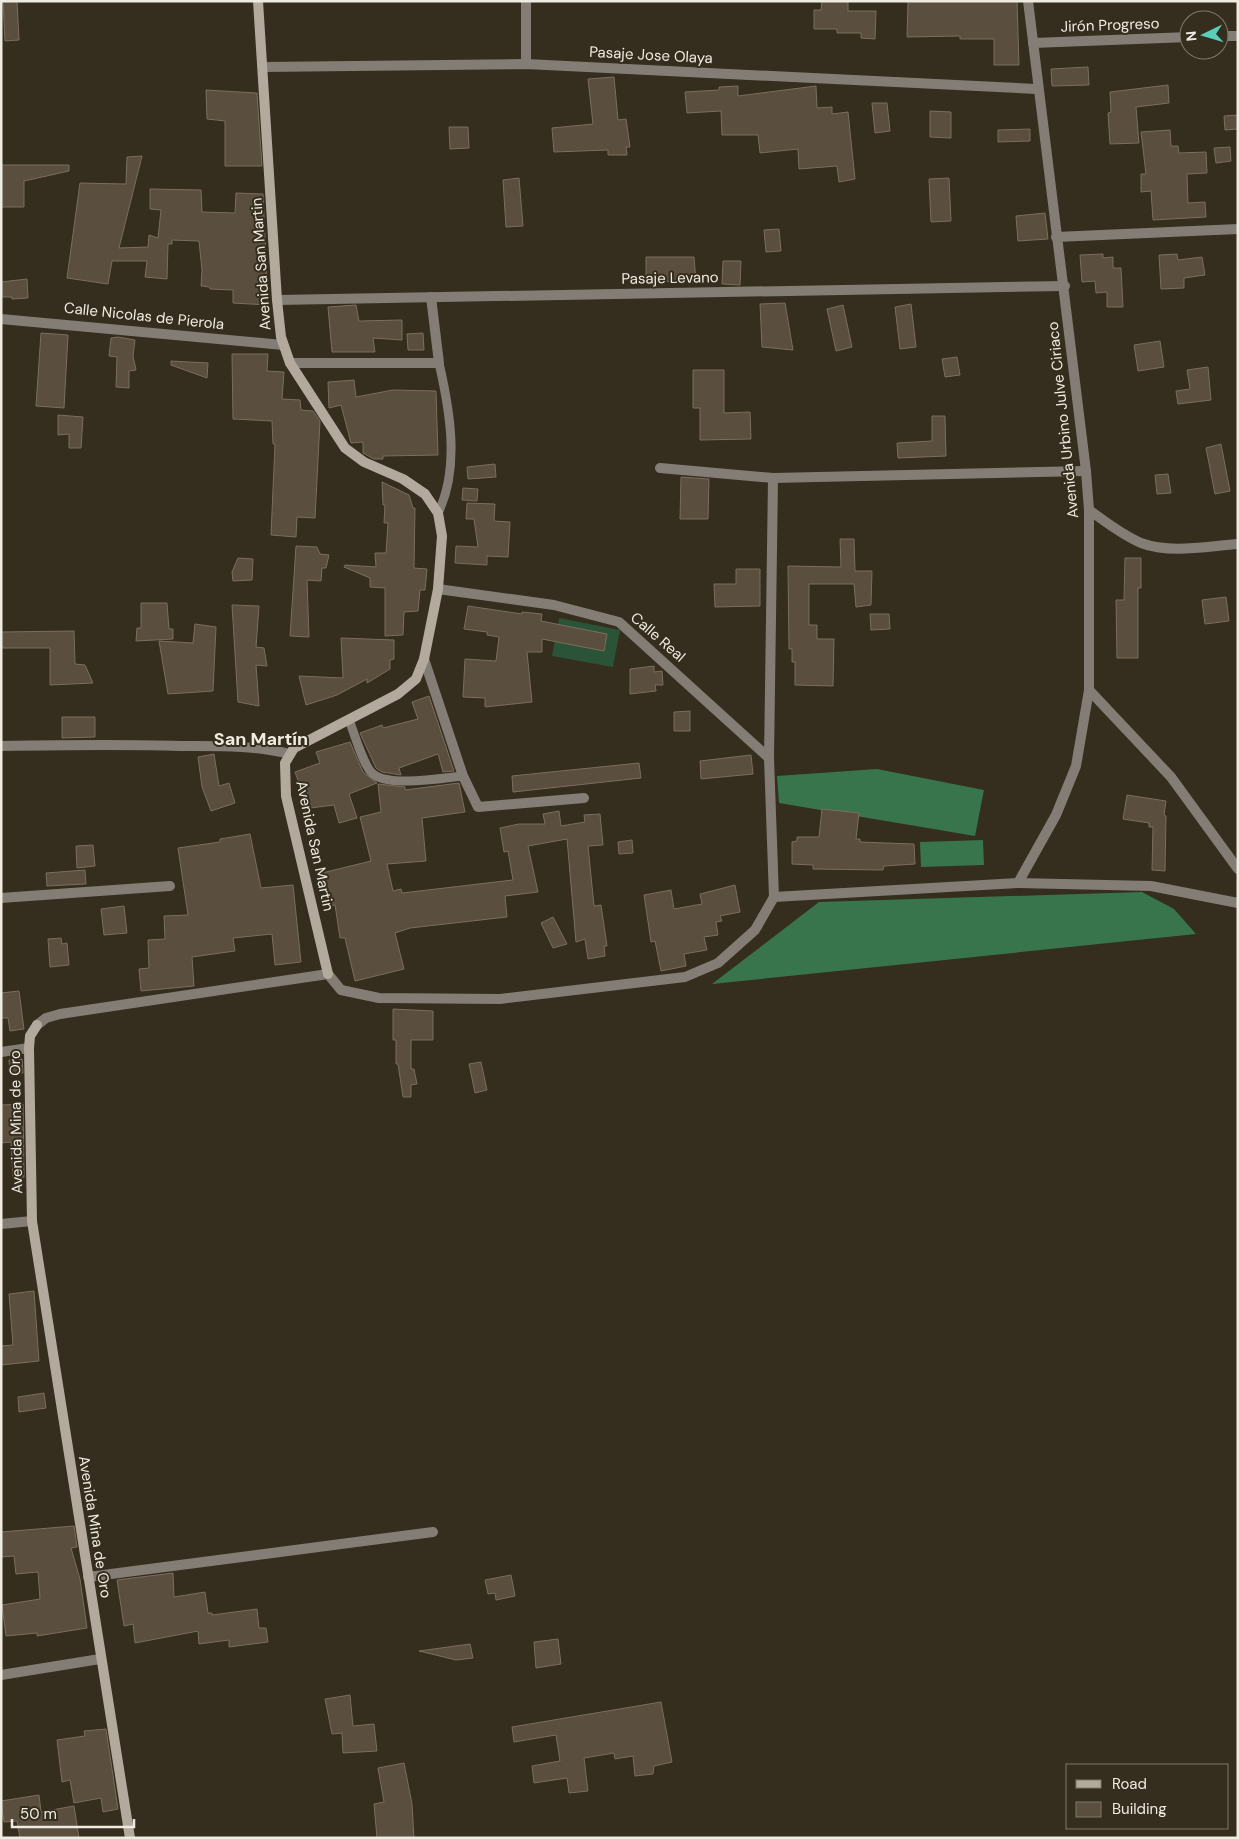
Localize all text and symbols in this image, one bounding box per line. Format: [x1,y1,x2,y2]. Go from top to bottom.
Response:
north arrow [1179,10,1229,60]
street label: Jirón Progreso [1060,13,1160,37]
text: N [1182,30,1200,42]
street label: Pasaje Jose Olaya [589,42,713,68]
street label: Avenida San Martin [246,197,276,331]
street label: Pasaje Levano [621,267,719,289]
street label: Calle Nicolas de Pierola [63,298,225,334]
street label: Avenida Urbino Julve Ciriaco [1043,321,1083,519]
street label: Calle Real [626,608,690,666]
district label: San Martín [214,727,308,751]
street label: Avenida San Martin [291,779,339,913]
street label: Avenida Mina de Oro [5,1050,27,1194]
street label: Avenida Mina de Oro [74,1454,116,1600]
legend [1066,1764,1229,1829]
text: Road [1112,1774,1147,1794]
scale bar [12,1796,135,1828]
text: Building [1112,1799,1167,1819]
text: 50 m [20,1804,57,1824]

